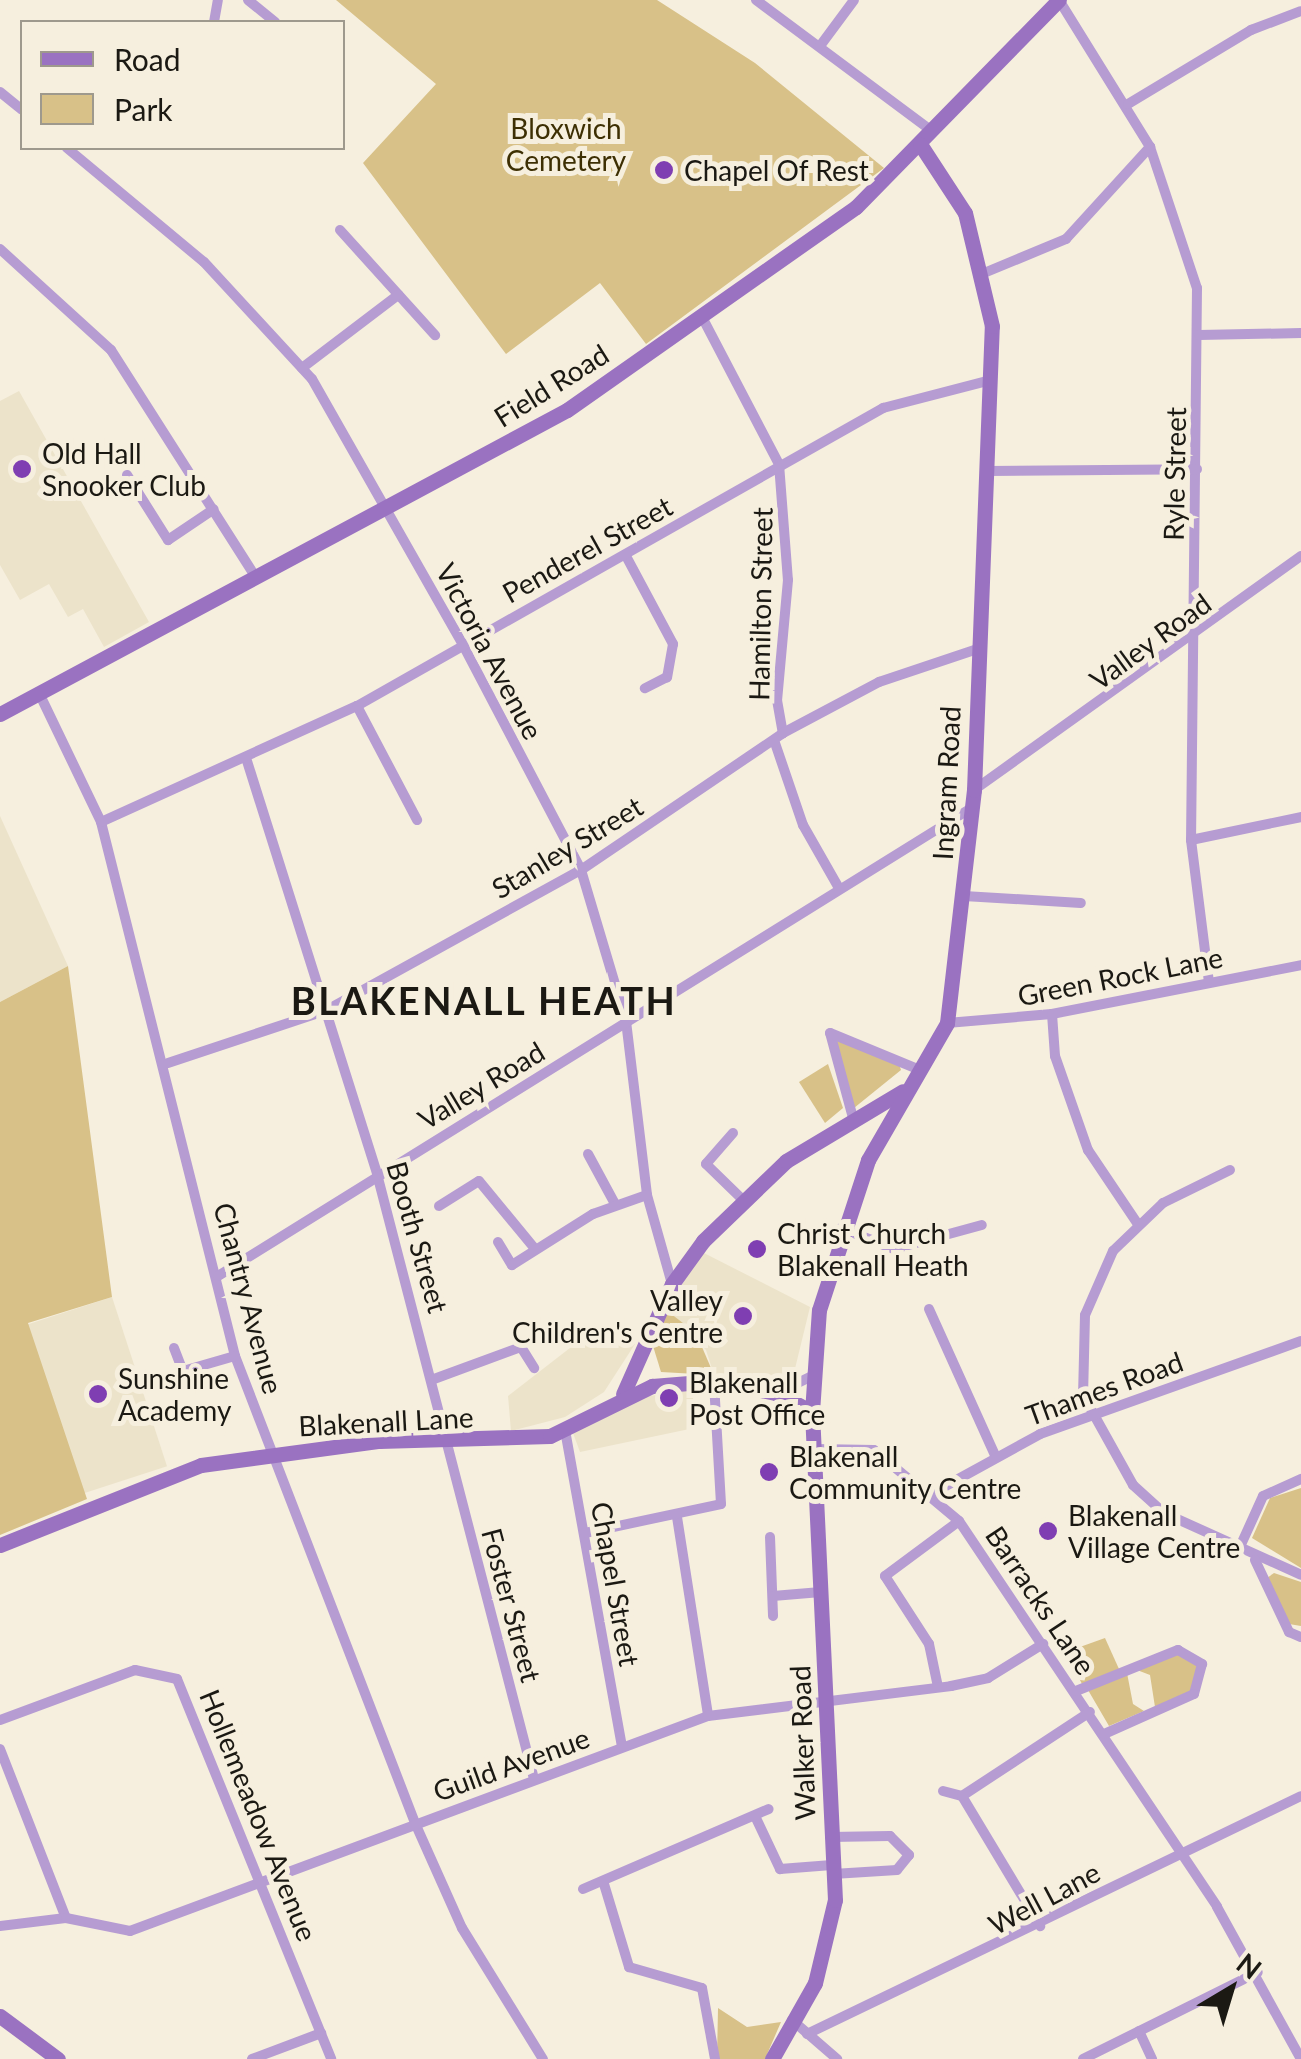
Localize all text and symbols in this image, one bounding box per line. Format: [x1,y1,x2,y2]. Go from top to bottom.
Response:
legend [20,20,345,150]
text: Road [114,41,181,77]
text: Park [114,91,173,127]
park label: Bloxwich Cemetery [506,111,626,177]
place label: Chapel Of Rest [684,153,869,187]
marker: Chapel Of Rest [653,159,675,181]
street label: Field Road [487,337,615,433]
street label: Ryle Street [1156,407,1192,541]
place label: Old Hall Snooker Club [42,436,206,502]
marker: Old Hall Snooker Club [11,458,33,480]
street label: Penderel Street [496,489,678,609]
street label: Hamilton Street [742,507,778,701]
street label: Victoria Avenue [429,557,551,745]
street label: Valley Road [1083,586,1217,696]
street label: Ingram Road [925,705,967,861]
street label: Stanley Street [485,789,649,905]
street label: Green Rock Lane [1015,940,1225,1012]
district label: BLAKENALL HEATH [290,978,678,1024]
street label: Valley Road [411,1034,551,1136]
street label: Booth Street [380,1157,456,1317]
street label: Chantry Avenue [207,1198,291,1398]
place label: Christ Church Blakenall Heath [777,1216,969,1282]
marker: Christ Church Blakenall Heath [746,1238,768,1260]
place label: Valley Children's Centre [512,1283,723,1349]
marker: Valley Children's Centre [732,1305,754,1327]
street label: Thames Road [1021,1344,1187,1432]
place label: Sunshine Academy [118,1361,231,1427]
place label: Blakenall Post Office [689,1365,825,1431]
marker: Sunshine Academy [87,1383,109,1405]
marker: Blakenall Post Office [658,1387,680,1409]
street label: Blakenall Lane [298,1400,474,1442]
place label: Blakenall Community Centre [789,1439,1022,1505]
marker: Blakenall Community Centre [758,1461,780,1483]
place label: Blakenall Village Centre [1068,1498,1240,1564]
street label: Chapel Street [585,1499,647,1669]
street label: Barracks Lane [979,1520,1103,1680]
marker: Blakenall Village Centre [1037,1520,1059,1542]
street label: Foster Street [475,1524,549,1686]
street label: Walker Road [782,1665,822,1821]
street label: Hollemeadow Avenue [193,1684,325,1946]
street label: Guild Avenue [428,1720,594,1808]
street label: Well Lane [983,1855,1105,1941]
north arrow [1181,1939,1281,2039]
text: N [1230,1945,1268,1985]

